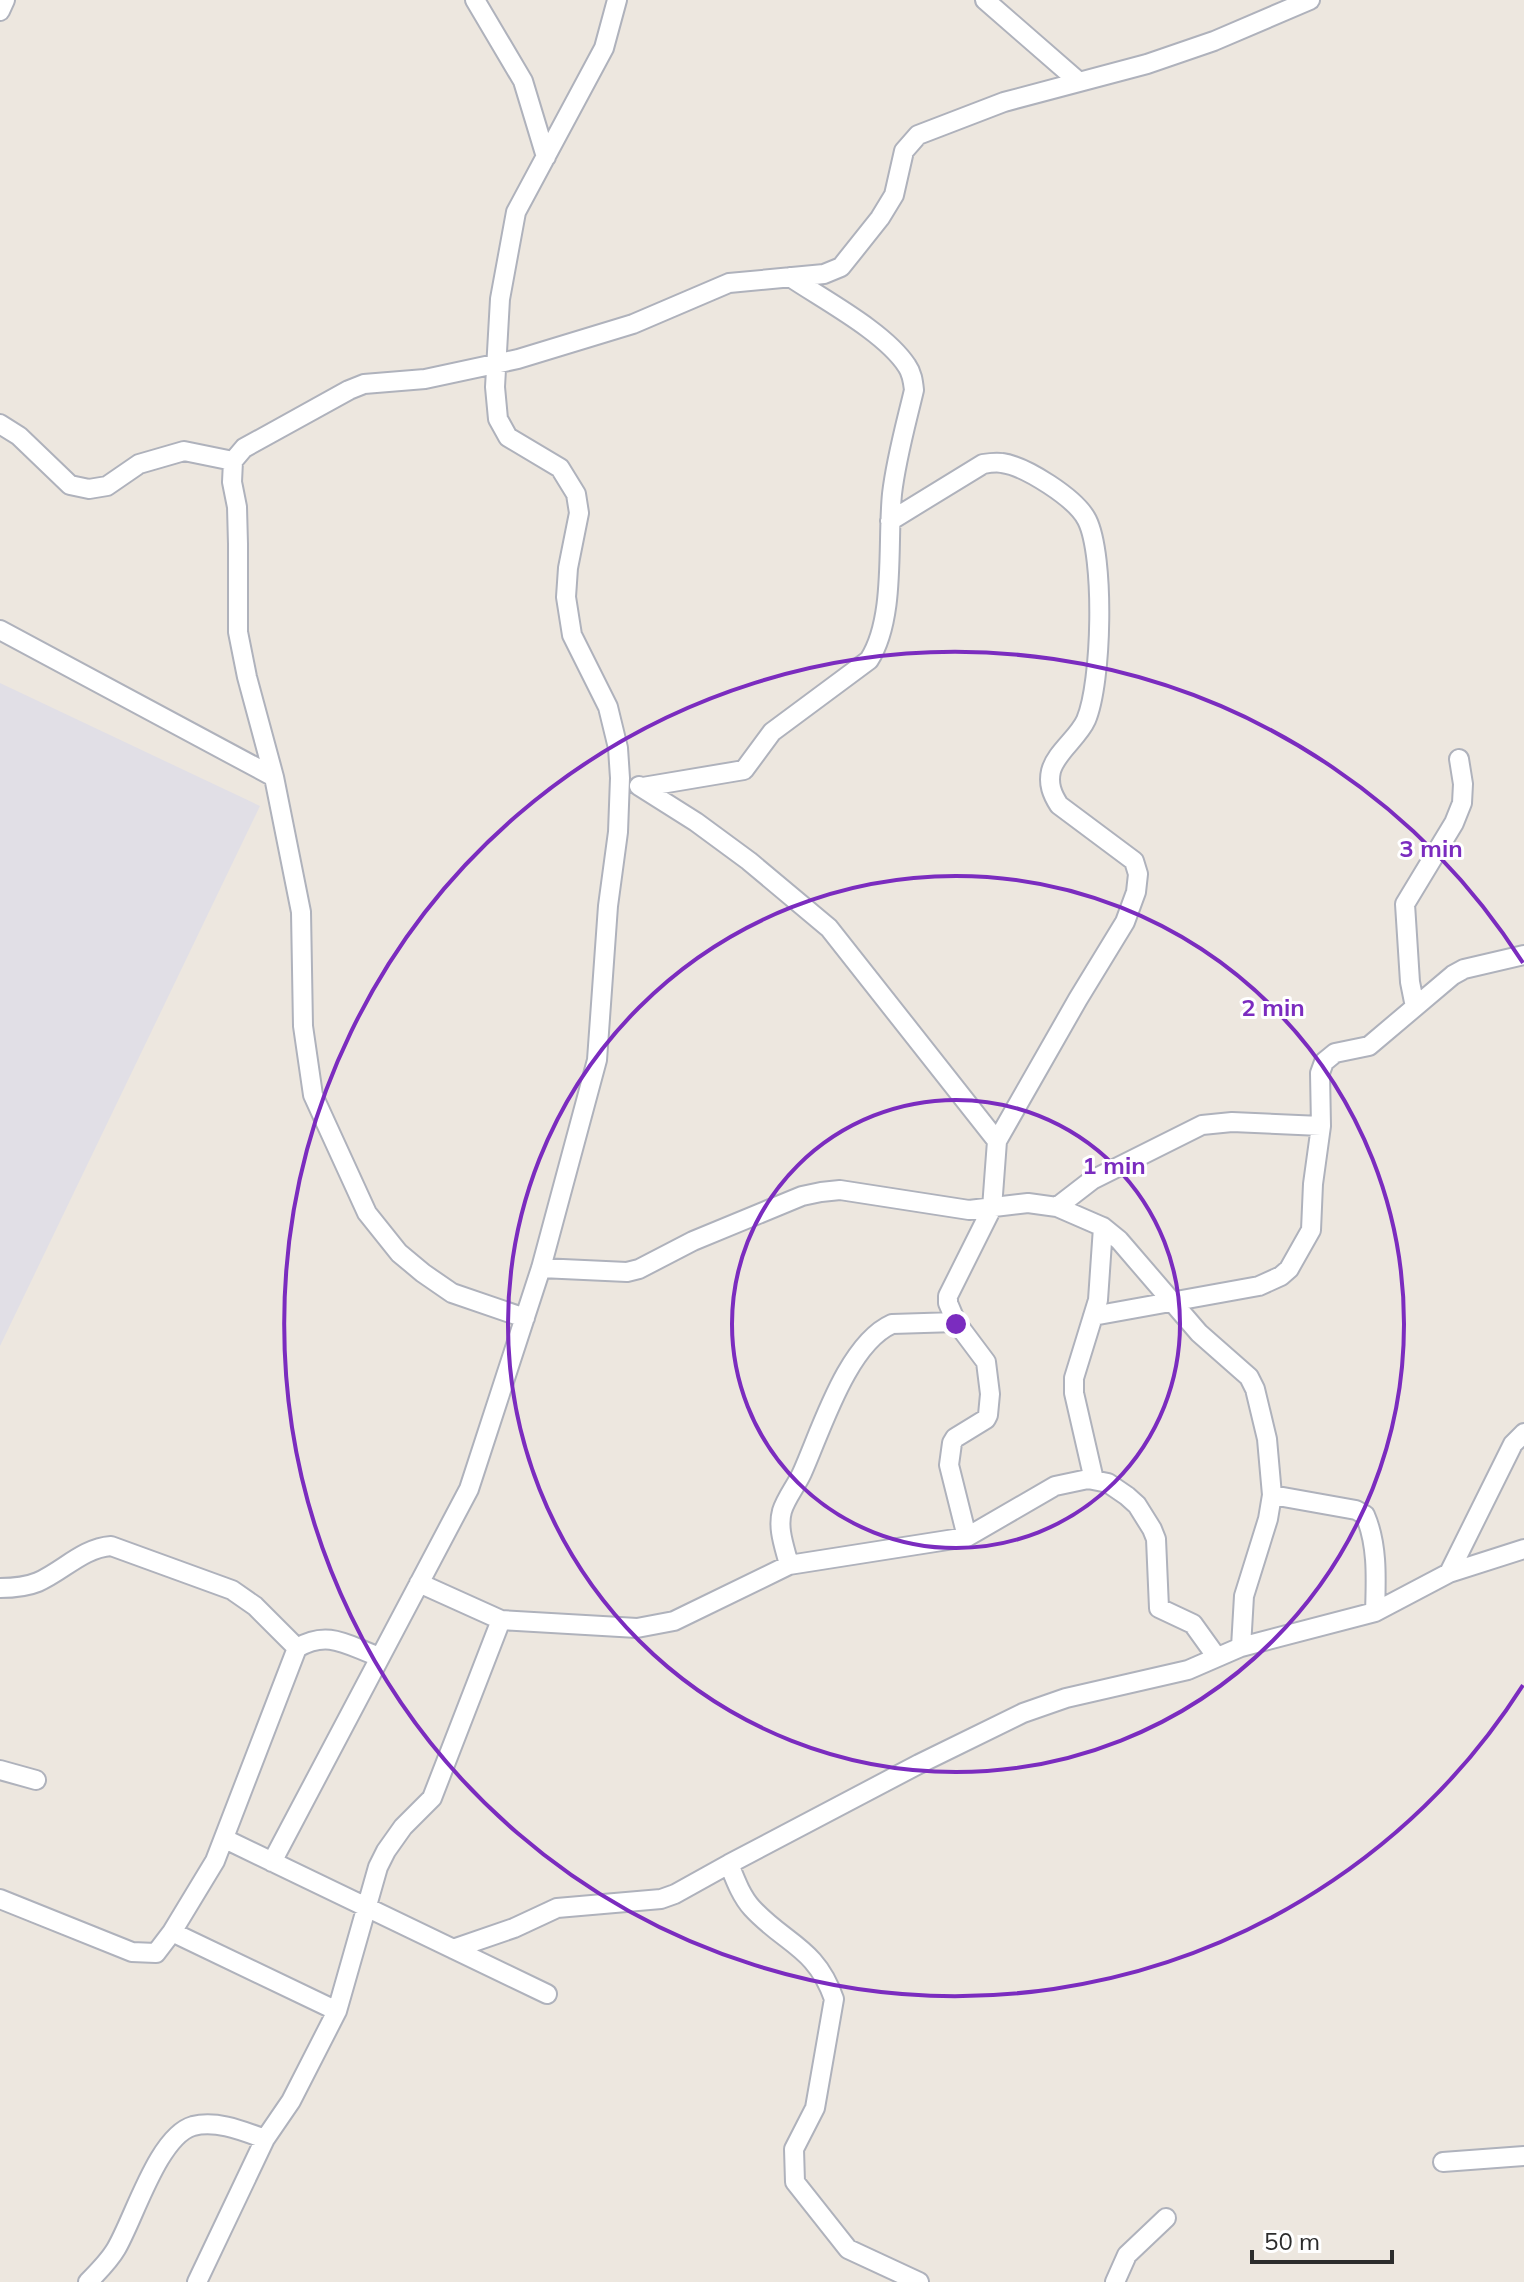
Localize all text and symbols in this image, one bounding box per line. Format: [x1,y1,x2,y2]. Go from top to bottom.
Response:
text: 3 min [1399,833,1463,863]
text: 2 min [1241,992,1305,1022]
text: 1 min [1082,1150,1146,1180]
centre of rings [942,1310,970,1338]
scale bar [1252,2214,1392,2264]
text: 50 m [1264,2226,1320,2256]

